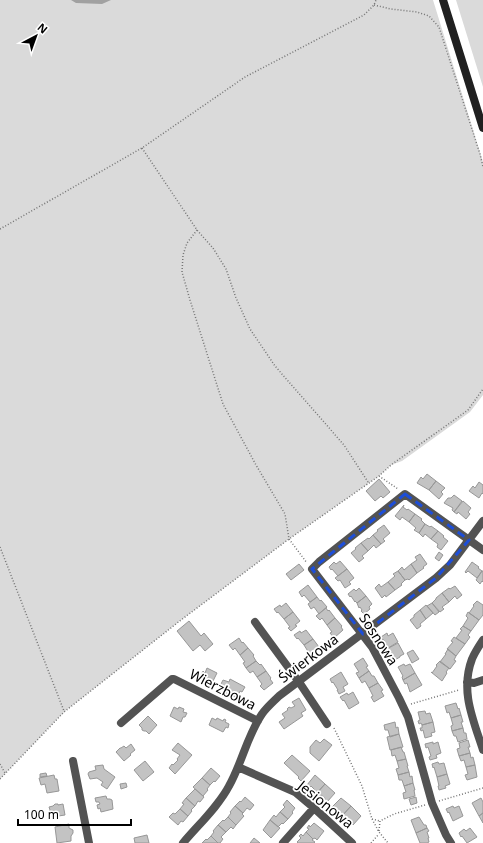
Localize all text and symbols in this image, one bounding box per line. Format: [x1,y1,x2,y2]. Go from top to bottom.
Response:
north arrow [16,16,56,56]
text: N [35,19,51,37]
street label: Sosnowa [355,609,403,669]
street label: Świerkowa [274,629,342,687]
street label: Wierzbowa [186,664,260,714]
street label: Jesionowa [293,775,358,832]
scale bar [18,801,131,827]
text: 100 m [24,806,59,823]

